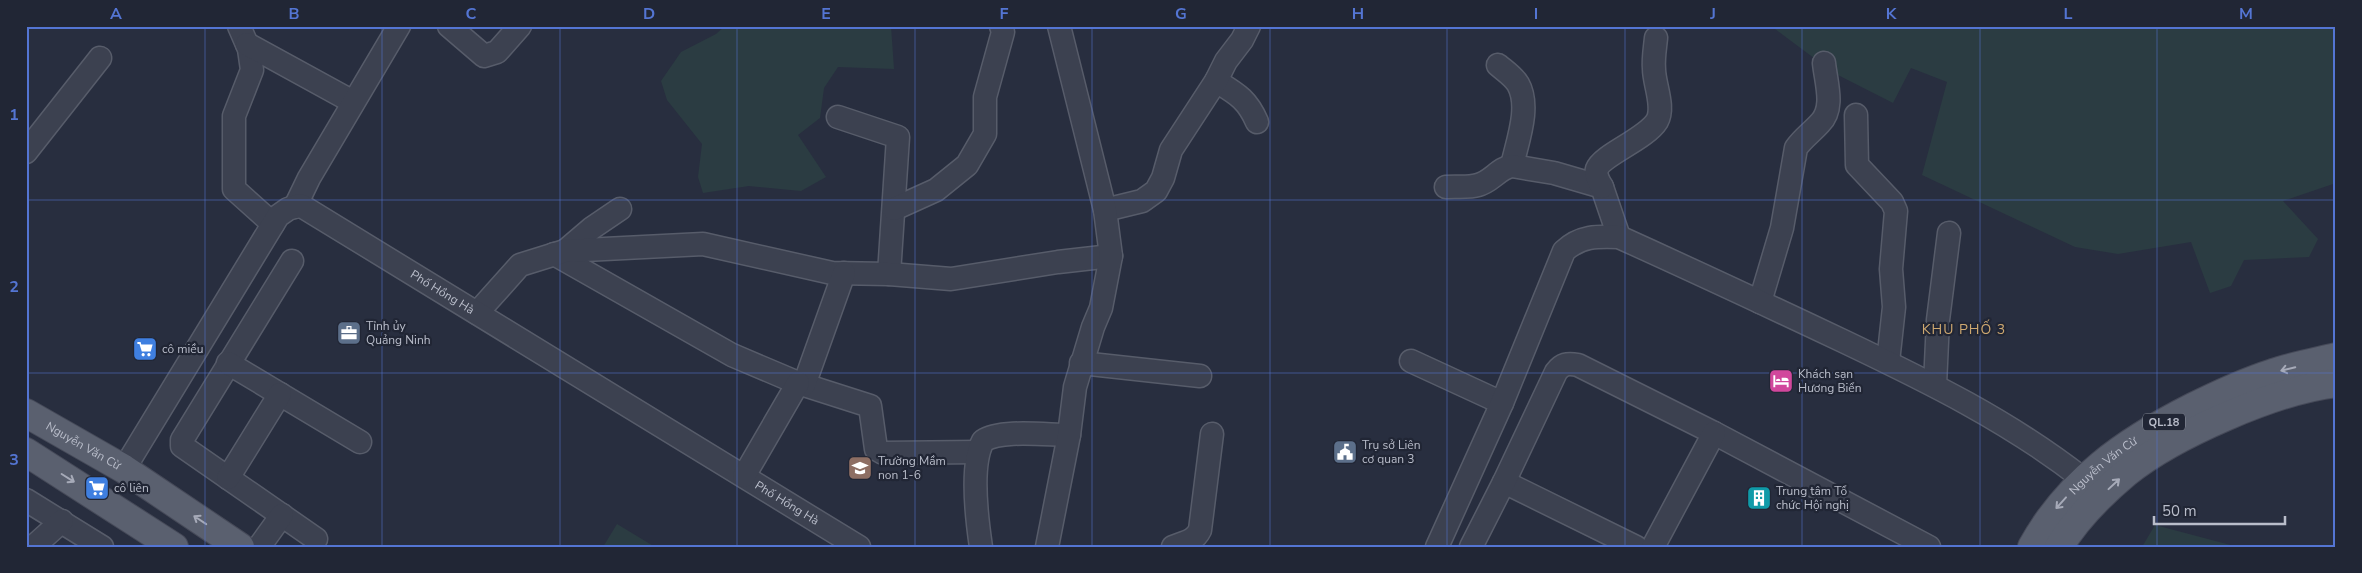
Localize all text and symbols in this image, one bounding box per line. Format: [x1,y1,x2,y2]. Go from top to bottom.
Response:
text: A [110,3,122,25]
text: B [288,3,300,25]
text: C [466,3,477,25]
text: D [643,3,655,25]
text: E [821,3,831,25]
text: F [1000,3,1009,25]
text: G [1175,3,1187,25]
text: H [1352,3,1364,25]
text: I [1534,3,1538,25]
text: J [1709,3,1716,25]
text: K [1886,3,1898,25]
text: L [2064,3,2073,25]
text: M [2239,3,2253,25]
text: 1 [9,104,19,126]
street label: Phố Hồng Hà [407,266,478,318]
text: 2 [9,276,19,298]
place label: Tỉnh ủy Quảng Ninh [366,318,431,348]
district label: KHU PHỐ 3 [1922,319,2006,339]
office icon: Tỉnh ủy Quảng Ninh [336,320,362,346]
supermarket icon: cô miều [132,336,158,362]
place label: cô miều [162,341,203,357]
one-way arrow [2281,365,2297,374]
place label: Khách sạn Hương Biển [1798,366,1862,396]
hotel icon: Khách sạn Hương Biển [1768,368,1794,394]
road number: QL.18 [2143,414,2185,431]
street label: Nguyễn Văn Cừ [43,418,125,474]
street label: Nguyễn Văn Cừ [2066,432,2141,498]
place label: Trụ sở Liên cơ quan 3 [1362,437,1420,467]
public building icon: Trụ sở Liên cơ quan 3 [1332,439,1358,465]
text: 3 [9,449,19,471]
place label: Trường Mầm non 1-6 [878,453,946,483]
school or university icon: Trường Mầm non 1-6 [847,455,873,481]
one-way arrow [60,473,74,483]
supermarket icon: cô liên [84,475,110,501]
street label: Phố Hồng Hà [752,477,822,529]
one-way arrow [2108,478,2121,490]
place label: cô liên [114,480,149,496]
place label: Trung tâm Tổ chức Hội nghị [1776,483,1849,513]
building icon: Trung tâm Tổ chức Hội nghị [1746,485,1772,511]
scale bar [2154,493,2286,525]
one-way arrow [2055,496,2067,509]
text: 50 m [2162,501,2197,521]
one-way arrow [193,514,207,524]

